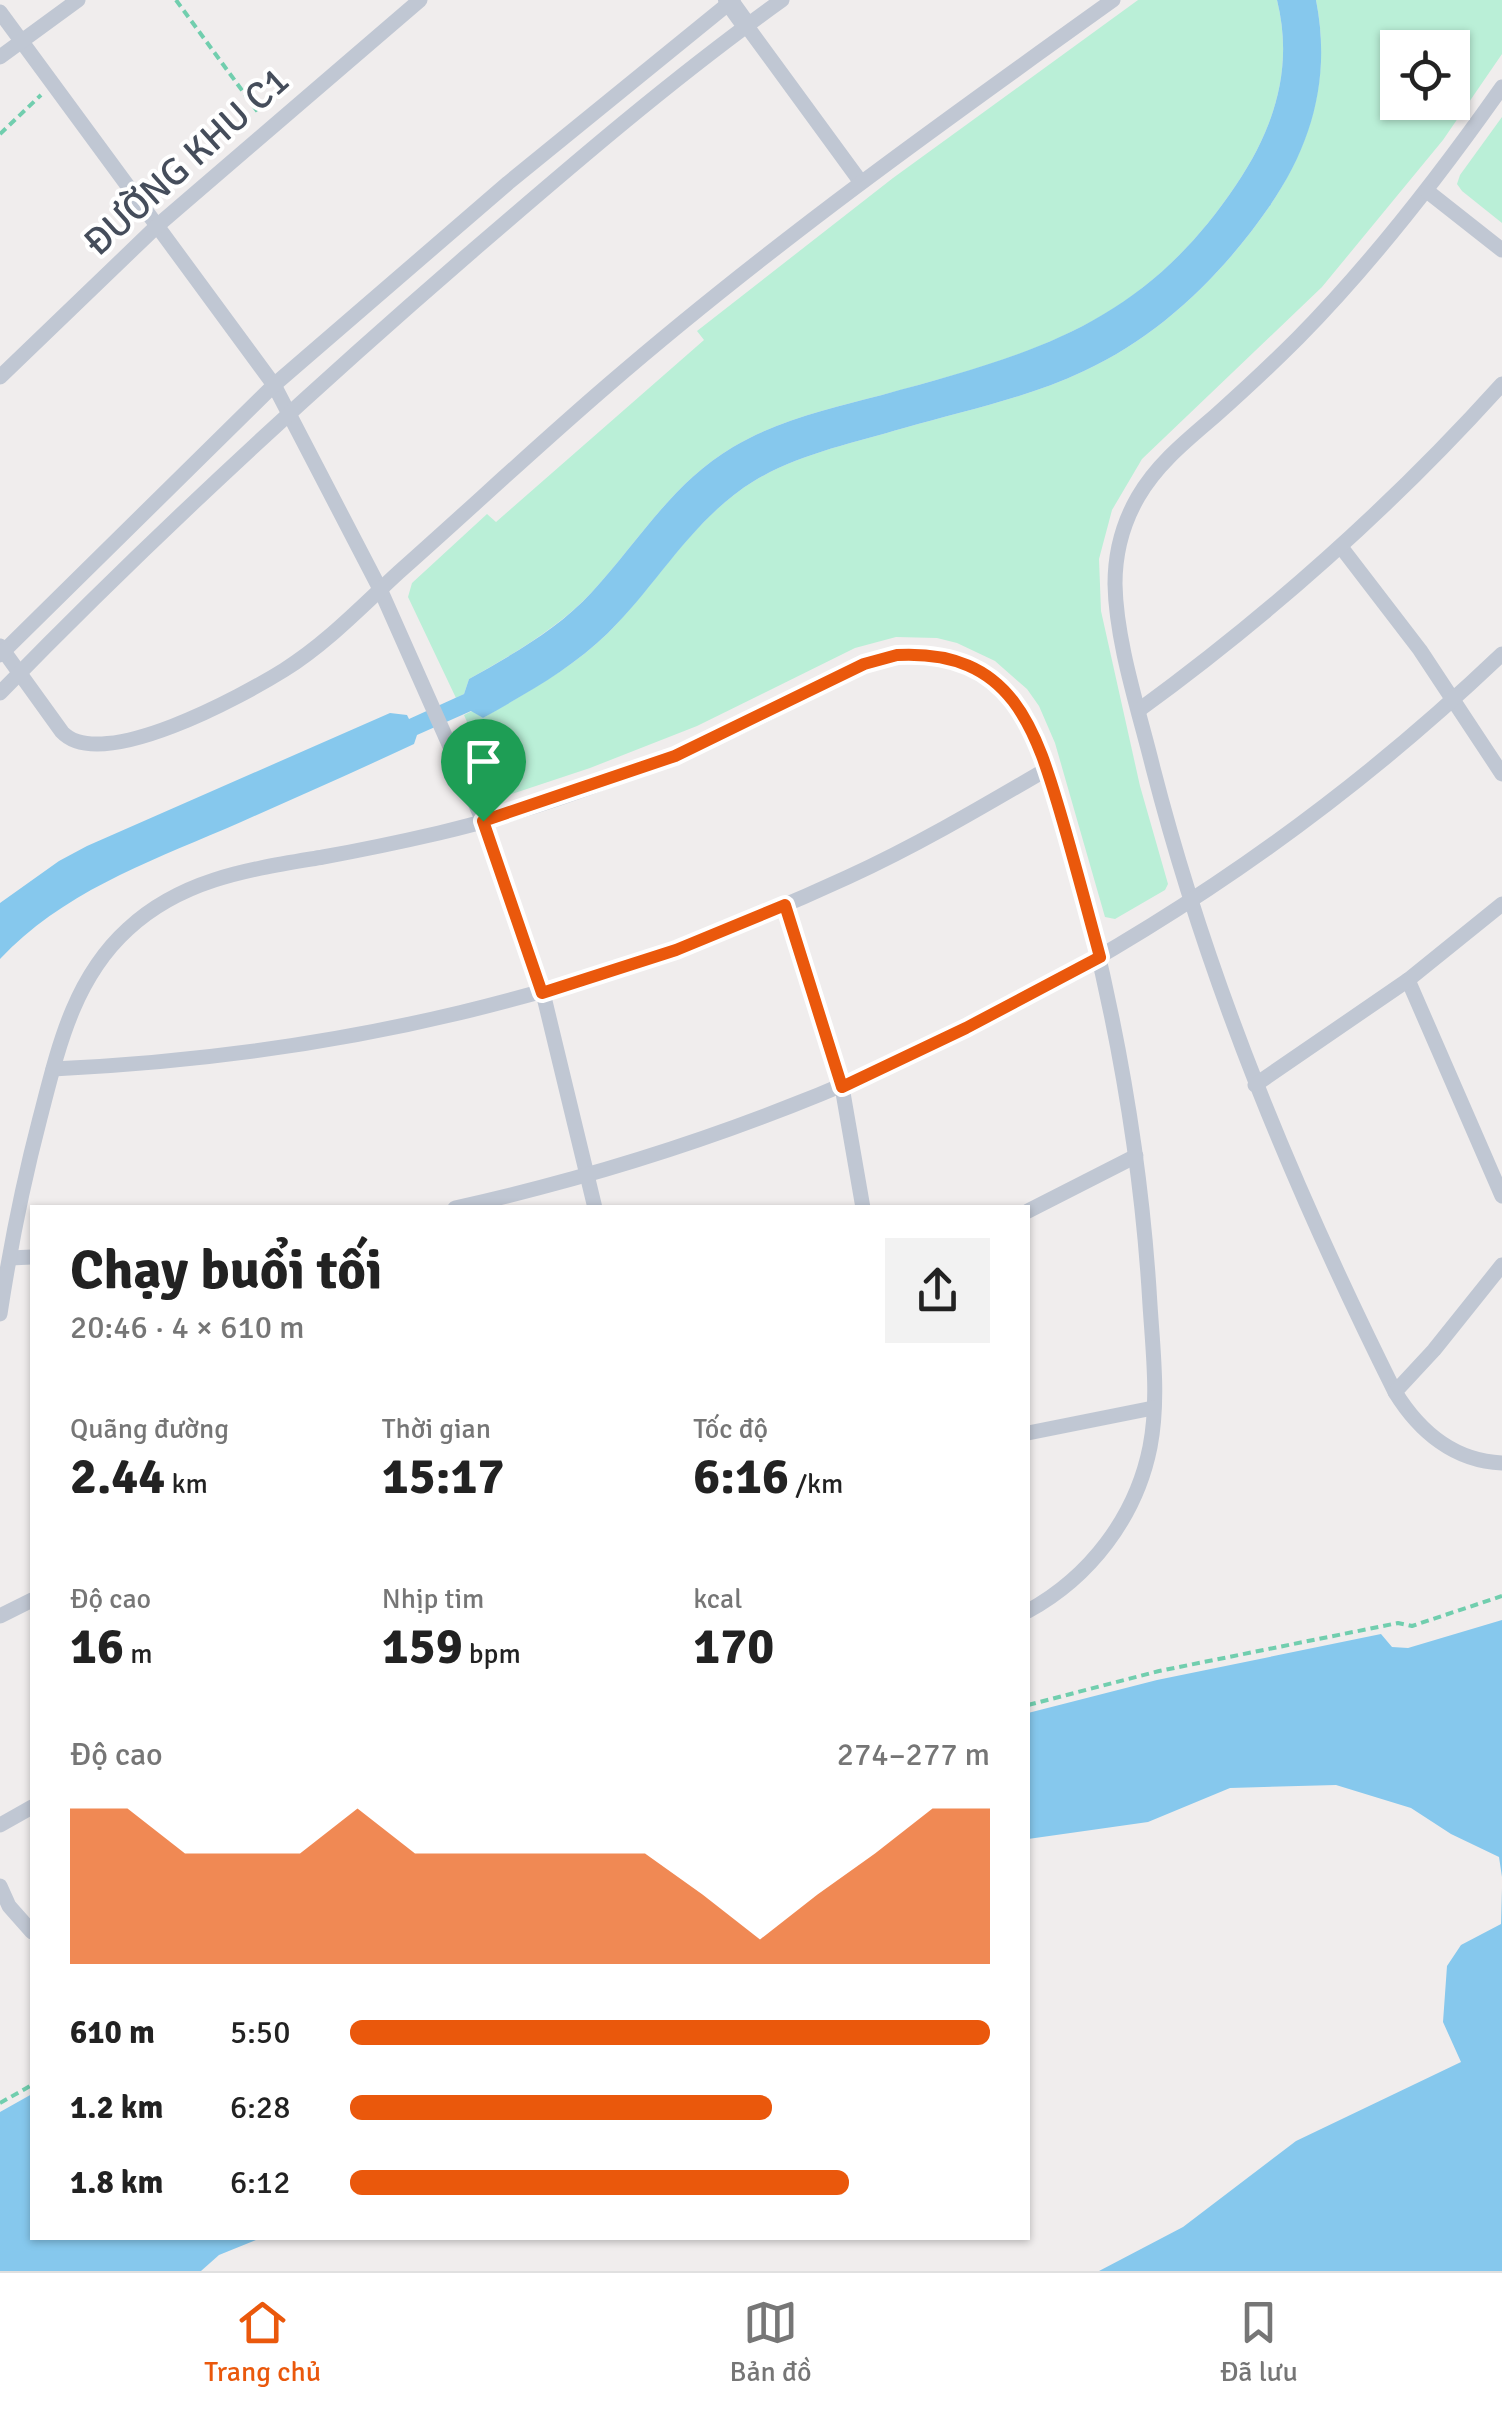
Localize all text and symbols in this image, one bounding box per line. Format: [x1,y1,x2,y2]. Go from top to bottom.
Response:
map controls [1380,30,1470,120]
button: locate [1380,30,1470,120]
street label: ĐƯỜNG KHU C1 [74,57,299,266]
pin [441,719,526,822]
icon: arrive [456,734,511,789]
text: Chạy buổi tối [70,1236,382,1304]
button: share [885,1238,990,1343]
text: 20:46 · 4 × 610 m [70,1308,305,1347]
text: Quãng đường [70,1412,229,1446]
text: Thời gian [382,1412,491,1446]
text: Tốc độ [693,1412,768,1446]
text: 2.44 [70,1446,165,1508]
text: 15:17 [382,1446,504,1508]
text: 6:16 [693,1446,789,1508]
text: km [165,1467,208,1501]
text: /km [789,1467,843,1501]
text: Độ cao [70,1582,151,1616]
text: Nhịp tim [382,1582,484,1616]
text: kcal [693,1582,742,1616]
text: 16 [70,1616,124,1678]
text: 159 [382,1616,463,1678]
text: 170 [693,1616,774,1678]
text: m [124,1637,153,1671]
text: bpm [463,1637,521,1671]
text: Độ cao [70,1735,163,1774]
text: 274–277 m [837,1735,990,1774]
text: 610 m [70,2013,155,2052]
text: 5:50 [230,2013,290,2052]
text: 1.2 km [70,2088,163,2127]
text: 6:28 [230,2088,290,2127]
text: 1.8 km [70,2163,163,2202]
text: 6:12 [230,2163,290,2202]
tab: Trang chủ [204,2295,321,2389]
tab: Bản đồ [729,2295,812,2389]
tab: Đã lưu [1220,2295,1298,2389]

